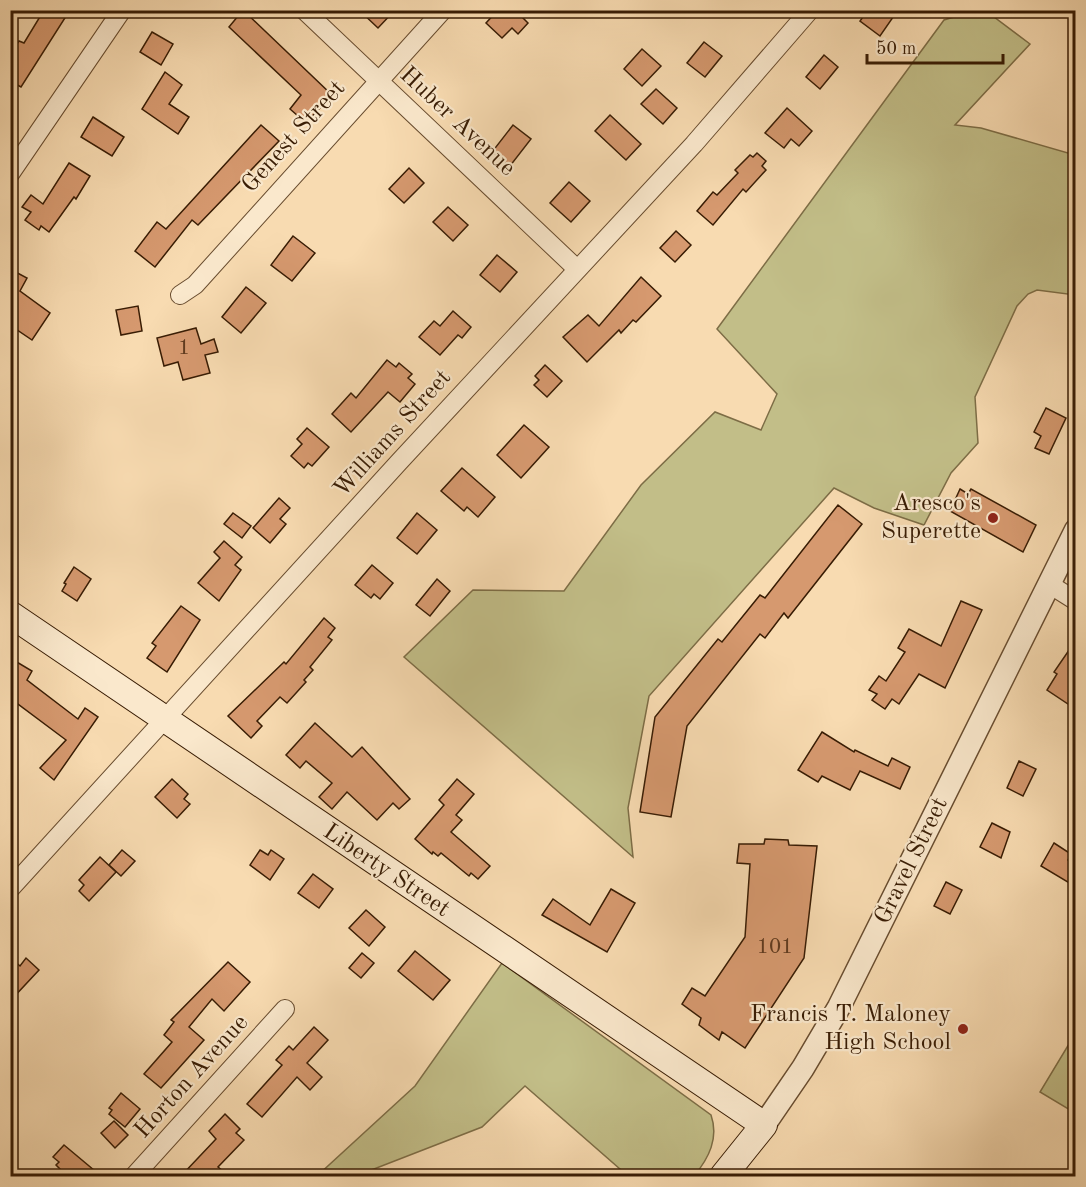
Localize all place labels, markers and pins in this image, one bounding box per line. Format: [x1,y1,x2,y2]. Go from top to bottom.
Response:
place label: Aresco's Superette [881,492,981,544]
marker: Aresco's Superette [986,511,1000,525]
place label: Francis T. Maloney High School [750,1003,951,1055]
marker: Francis T. Maloney High School [956,1022,970,1036]

